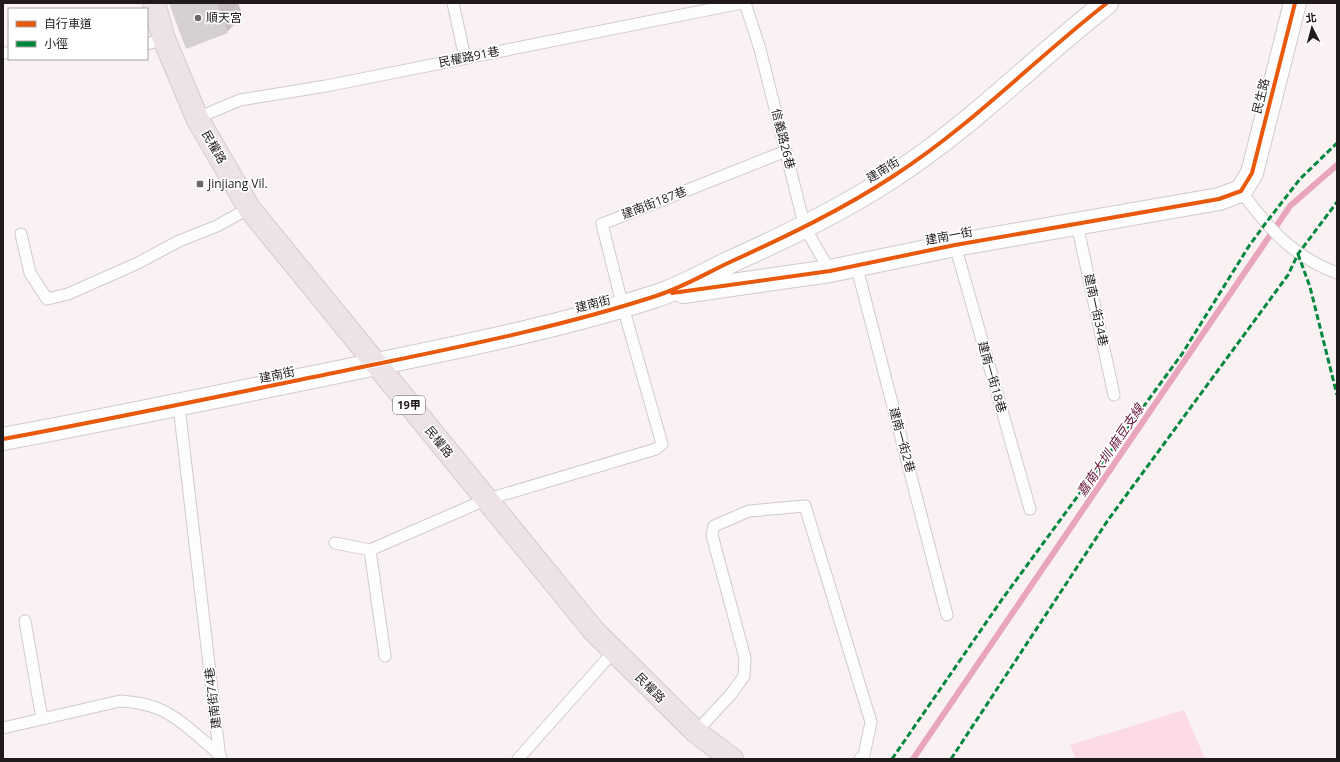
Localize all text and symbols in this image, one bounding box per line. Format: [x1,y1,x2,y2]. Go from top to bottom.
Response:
legend [8,8,148,60]
north arrow [1292,8,1332,48]
place label: 順天宮 [206,9,242,26]
text: 北 [1305,10,1317,26]
marker: 順天宮 [193,13,203,23]
text: 自行車道 [44,15,92,32]
text: 小徑 [44,35,68,52]
street label: 民權路91巷 [437,42,501,71]
street label: 民生路 [1248,76,1273,115]
street label: 信義路26巷 [768,107,799,171]
street label: 民權路 [198,127,231,167]
street label: 建南街 [863,153,903,186]
place label: Jinjiang Vil. [207,175,268,192]
marker: Jinjiang Vil. [195,179,205,189]
street label: 建南街187巷 [619,182,689,223]
street label: 建南一街 [924,223,974,248]
street label: 建南一街34巷 [1081,272,1112,348]
street label: 建南街 [573,291,612,316]
street label: 建南一街18巷 [974,339,1011,415]
street label: 建南街 [258,362,296,387]
road number: 19甲 [393,396,425,414]
water label: 嘉南大圳 麻豆支線 [1073,399,1149,500]
street label: 建南一街2巷 [886,405,919,474]
street label: 民權路 [421,422,457,461]
street label: 建南街74巷 [200,666,225,730]
street label: 民權路 [632,669,669,706]

